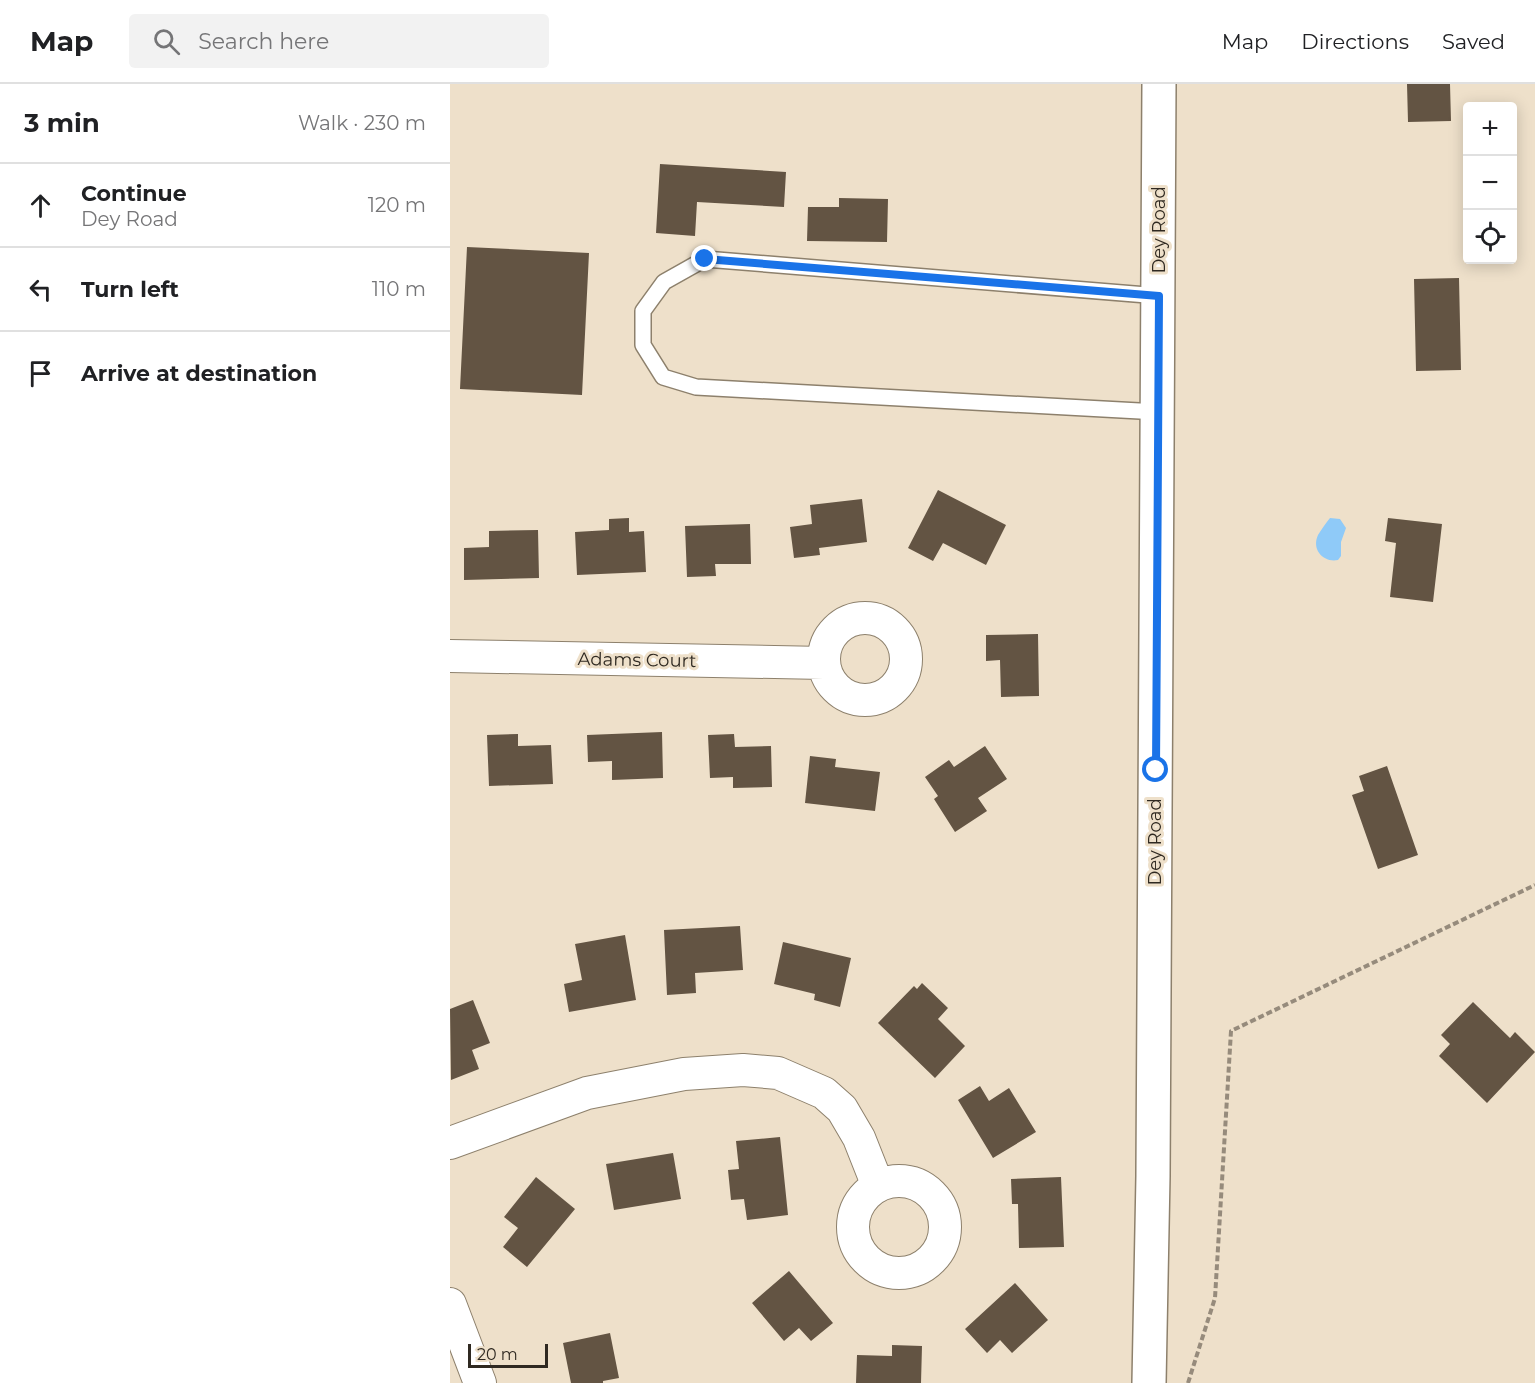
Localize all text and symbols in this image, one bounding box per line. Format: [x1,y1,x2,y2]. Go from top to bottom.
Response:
search box [129,14,549,68]
text: Map [30,24,93,58]
icon: search [150,25,183,58]
text: Search here [198,28,329,55]
text: Map [1222,29,1268,54]
text: Directions [1301,29,1409,54]
text: Saved [1442,29,1505,54]
map controls [1463,102,1517,264]
button: + [1463,102,1517,156]
text: 3 min [24,107,100,139]
text: Walk · 230 m [298,111,426,135]
button: − [1463,156,1517,210]
text: Continue [81,180,187,207]
street label: Dey Road [1148,186,1170,274]
icon: ahead [24,189,57,222]
text: 120 m [368,193,426,217]
text: Dey Road [81,207,178,231]
button: locate [1463,210,1517,264]
route end [691,245,717,271]
icon: left [24,273,57,306]
text: Turn left [81,276,179,303]
text: 110 m [372,277,426,301]
icon: arrive [24,357,57,390]
text: Arrive at destination [81,360,317,387]
street label: Adams Court [577,648,697,672]
route start [1142,756,1168,782]
street label: Dey Road [1144,798,1166,886]
scale bar [468,1341,548,1368]
text: 20 m [477,1345,518,1364]

